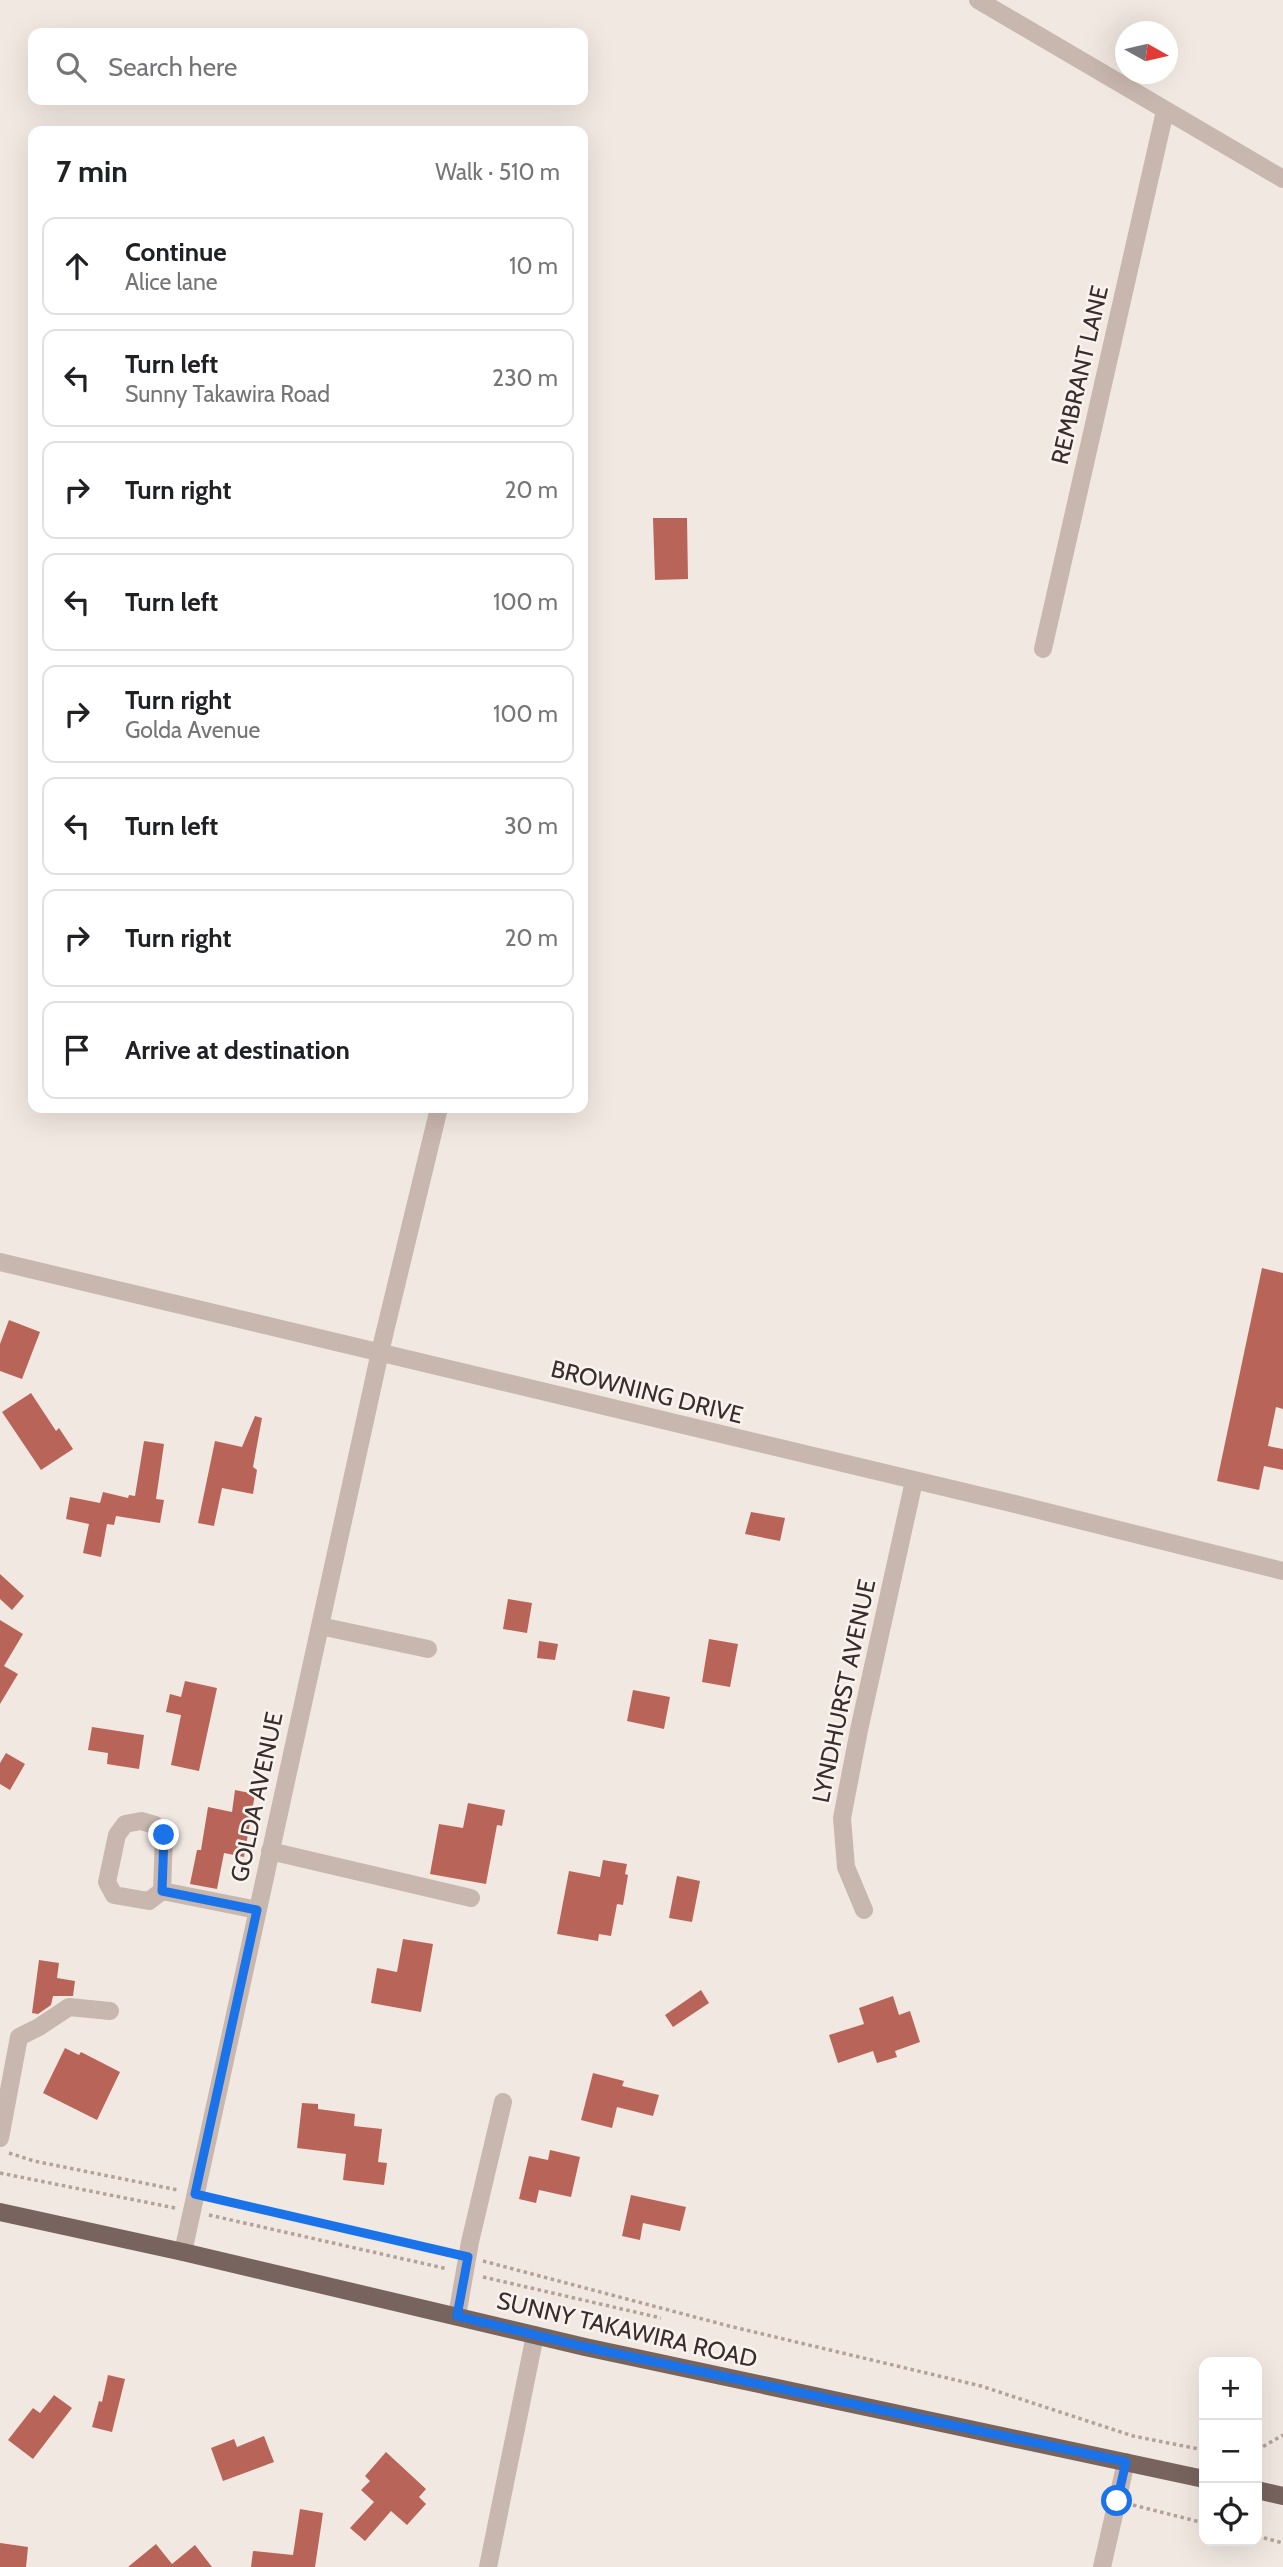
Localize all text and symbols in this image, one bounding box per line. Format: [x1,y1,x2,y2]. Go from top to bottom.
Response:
north arrow [1115,21,1178,84]
search box [28,28,588,105]
icon: search [52,48,90,86]
text: Search here [108,51,237,83]
text: 7 min [56,153,128,190]
text: Walk · 510 m [435,158,560,186]
text: Continue [125,236,227,268]
icon: ahead [58,247,96,285]
text: 10 m [509,252,558,280]
text: Alice lane [125,268,218,296]
street label: REMBRANT LANE [1045,283,1114,467]
text: Turn left [125,348,218,380]
icon: left [58,359,96,397]
text: 230 m [492,364,558,392]
text: Sunny Takawira Road [125,380,330,408]
icon: right [58,471,96,509]
text: Turn right [125,474,231,506]
text: 20 m [505,476,558,504]
icon: left [58,583,96,621]
text: Turn left [125,586,218,618]
text: 100 m [493,588,558,616]
text: Turn right [125,684,231,716]
icon: right [58,695,96,733]
text: 100 m [493,700,558,728]
text: Golda Avenue [125,716,260,744]
icon: left [58,807,96,845]
text: Turn left [125,810,218,842]
text: 30 m [504,812,558,840]
icon: right [58,919,96,957]
text: Turn right [125,922,231,954]
text: 20 m [505,924,558,952]
icon: arrive [58,1031,96,1069]
text: Arrive at destination [125,1034,350,1066]
street label: BROWNING DRIVE [548,1354,746,1429]
street label: LYNDHURST AVENUE [806,1576,881,1805]
street label: GOLDA AVENUE [224,1709,289,1885]
route end [148,1819,179,1850]
street label: SUNNY TAKAWIRA ROAD [494,2285,760,2374]
map controls [1199,2357,1262,2546]
button: + [1199,2357,1262,2420]
button: − [1199,2420,1262,2483]
button: locate [1199,2483,1262,2546]
route start [1101,2485,1132,2516]

